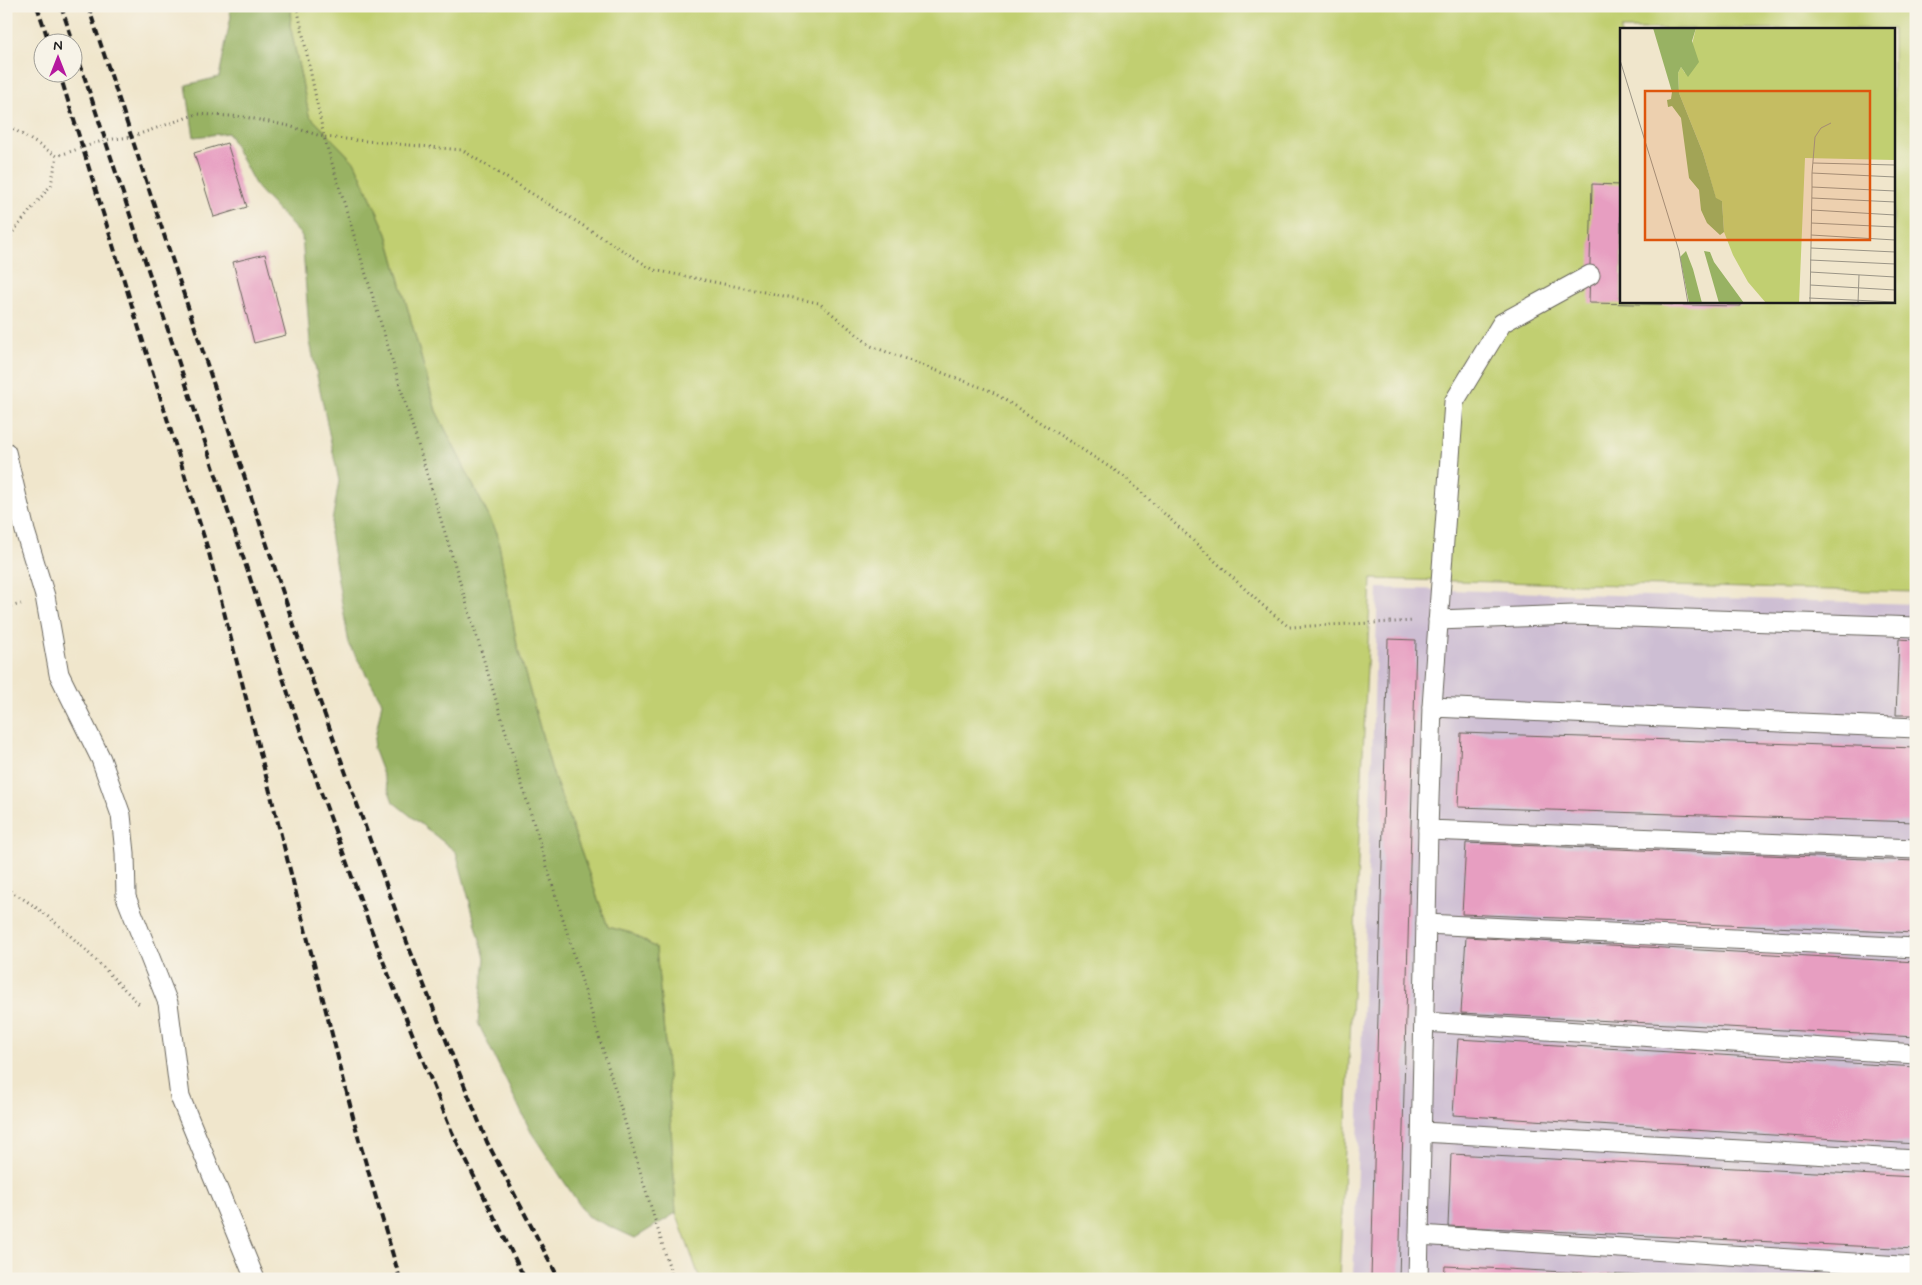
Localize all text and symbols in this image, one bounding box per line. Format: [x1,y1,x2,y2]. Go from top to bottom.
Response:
inset map [1620,28,1894,302]
north arrow [32,32,82,82]
text: N [53,37,63,55]

